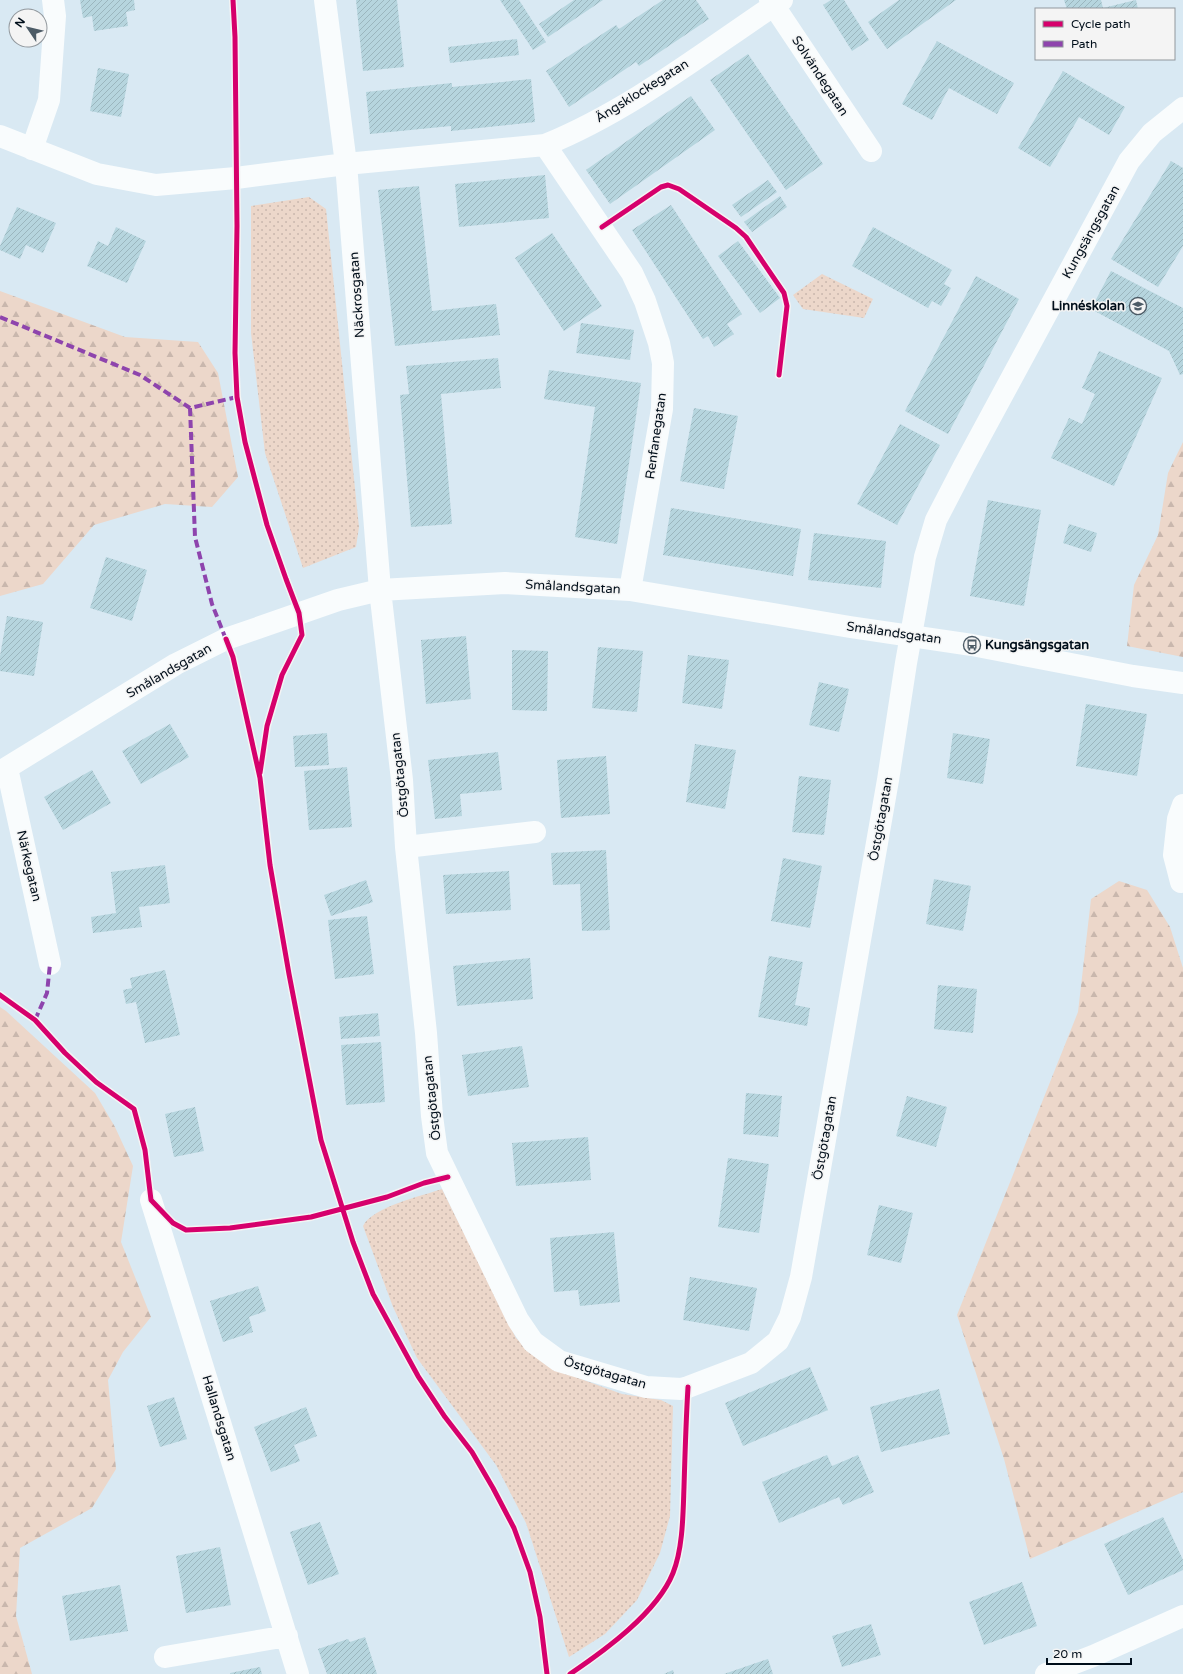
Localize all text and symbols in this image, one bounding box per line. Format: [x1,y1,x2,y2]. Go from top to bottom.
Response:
north arrow [8,8,48,48]
legend [1035,8,1175,60]
text: N [12,15,28,30]
text: Cycle path [1071,17,1130,31]
street label: Solvändegatan [788,33,852,119]
text: Path [1071,37,1097,51]
street label: Ängsklockegatan [592,56,692,126]
street label: Kungsängsgatan [1059,183,1123,281]
street label: Näckrosgatan [346,251,368,339]
school or university icon: Linnéskolan [1128,296,1148,316]
place label: Linnéskolan [1052,298,1125,314]
street label: Renfanegatan [642,392,670,480]
street label: Smålandsgatan [525,577,621,597]
street label: Smålandsgatan [846,618,942,648]
bus stop icon: Kungsängsgatan [962,635,982,655]
place label: Kungsängsgatan [985,637,1089,653]
street label: Smålandsgatan [124,640,214,702]
street label: Östgötagatan [388,732,412,818]
street label: Östgötagatan [866,776,896,862]
street label: Närkegatan [13,829,45,903]
street label: Östgötagatan [420,1055,444,1141]
street label: Östgötagatan [810,1095,840,1181]
street label: Östgötagatan [562,1354,648,1392]
street label: Hallandsgatan [198,1373,240,1463]
scale bar [1047,1640,1131,1666]
text: 20 m [1053,1647,1082,1661]

